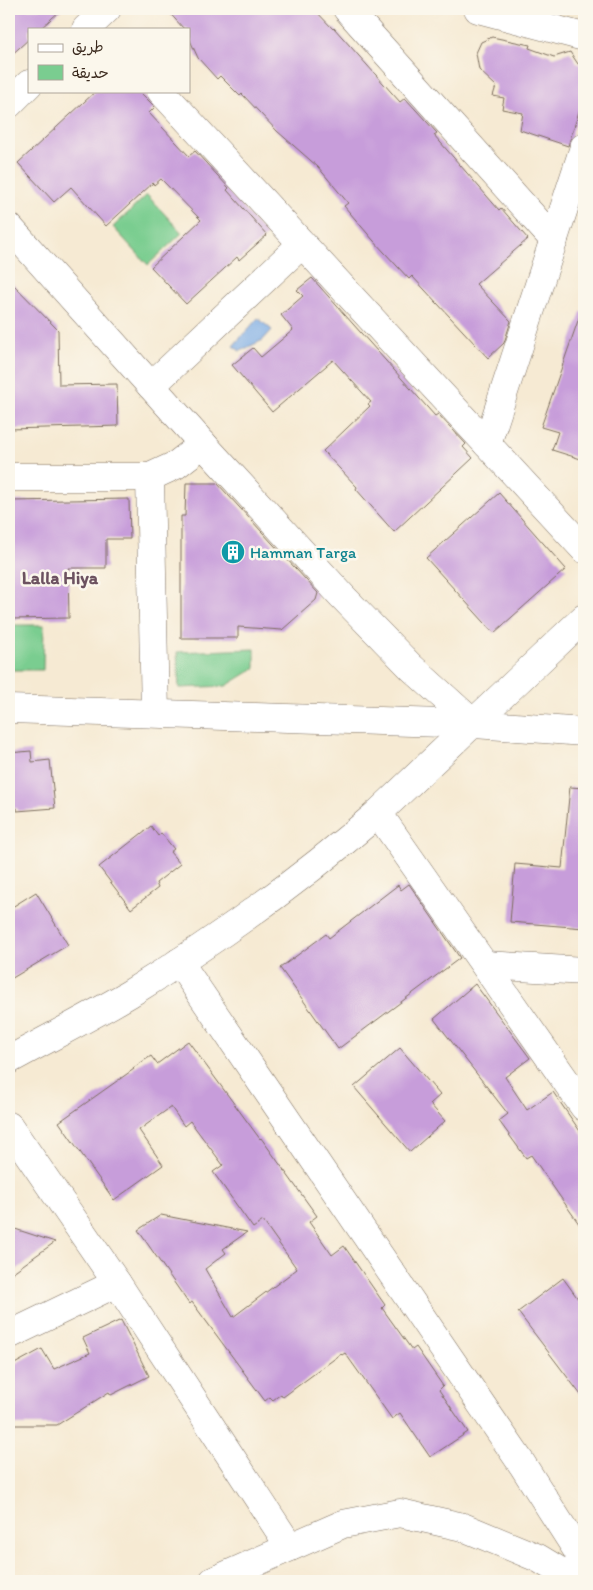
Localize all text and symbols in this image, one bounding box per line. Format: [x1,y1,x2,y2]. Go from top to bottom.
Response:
legend [28,28,190,92]
text: طريق [72,38,104,56]
text: حديقة [72,64,109,82]
building icon: Hamman Targa [220,539,246,565]
place label: Hamman Targa [250,543,357,562]
district label: Lalla Hiya [22,567,99,589]

